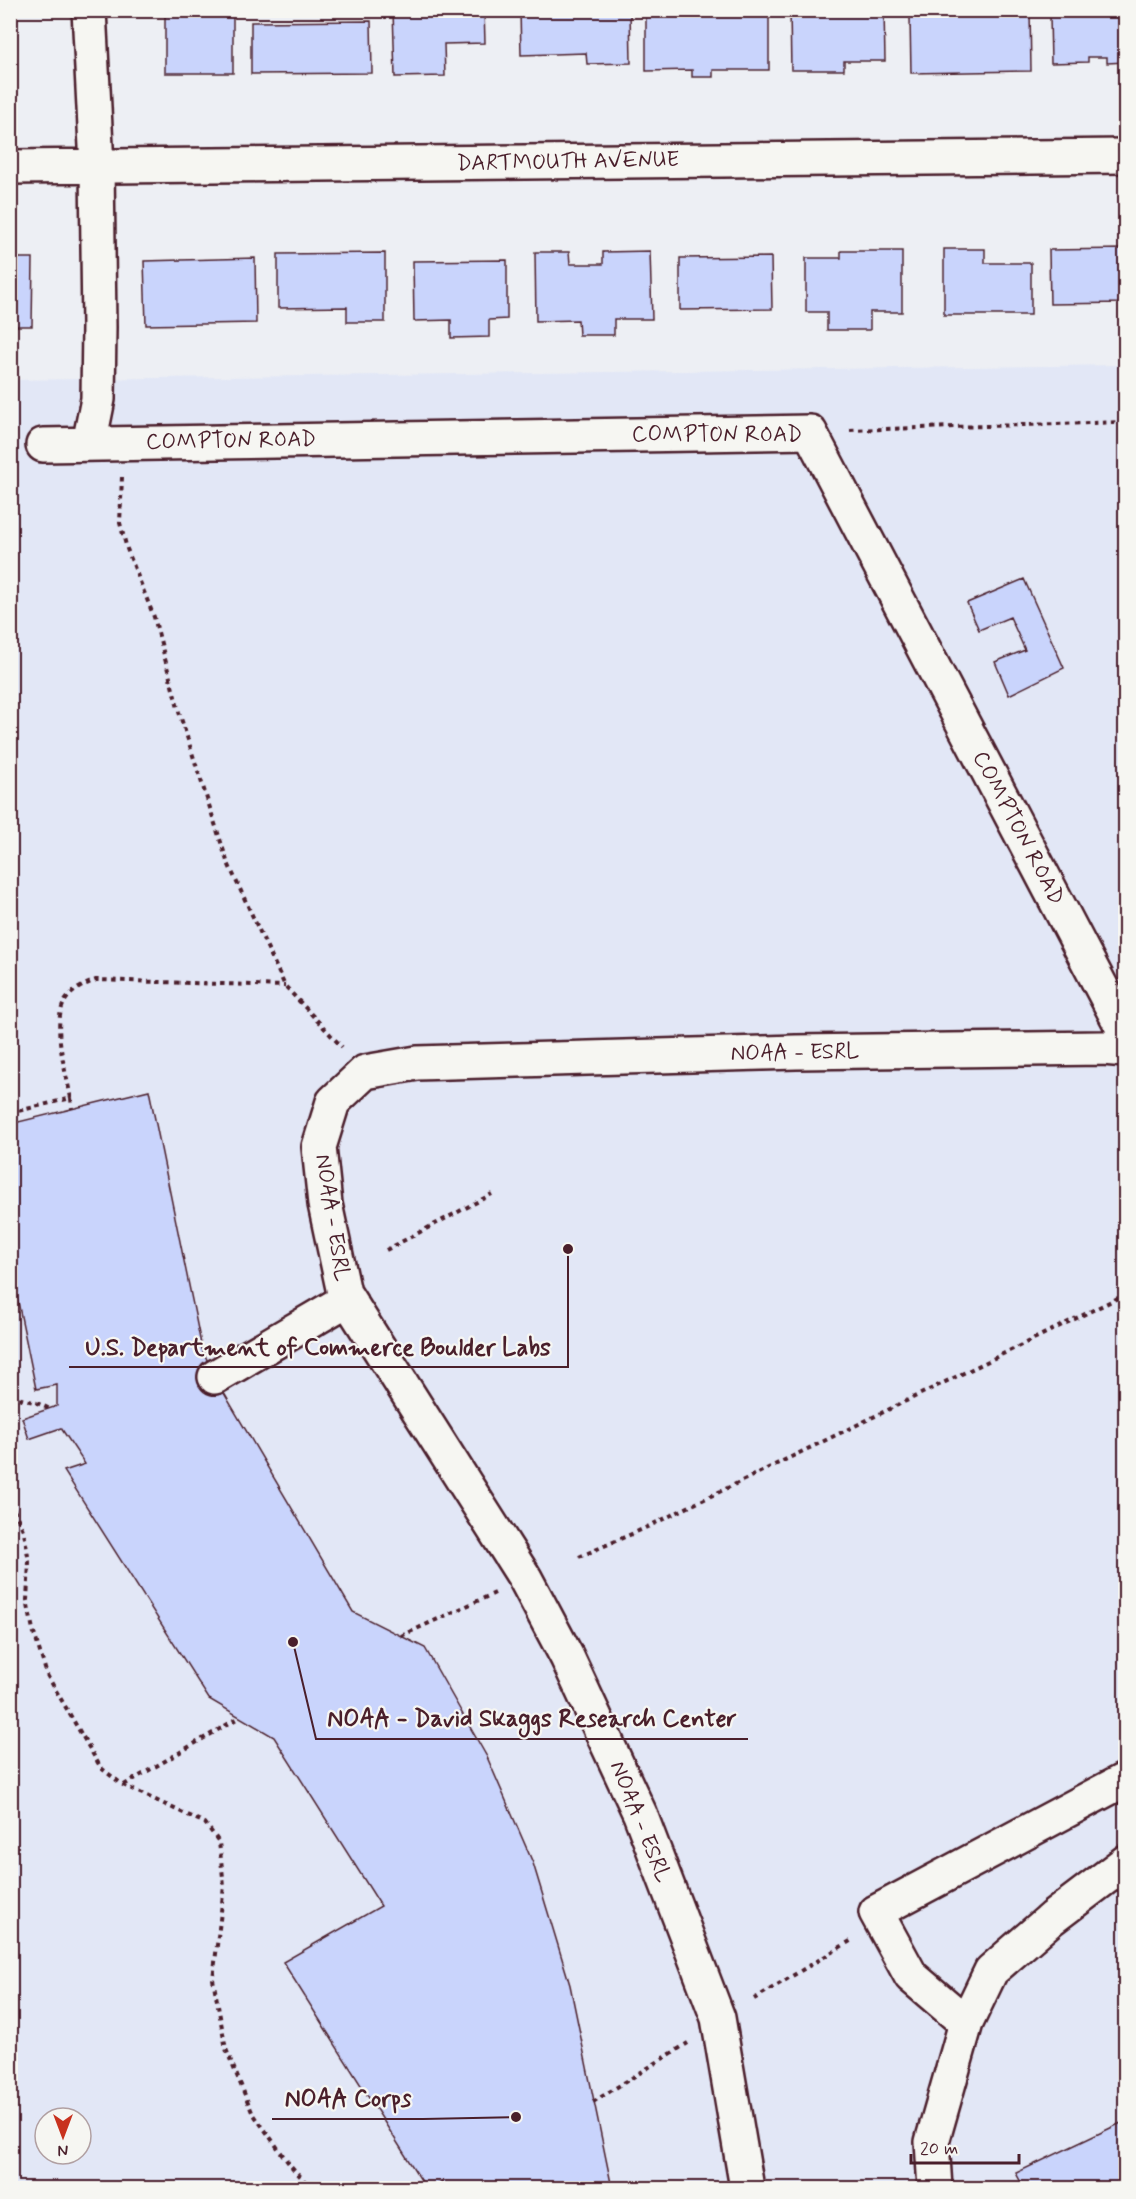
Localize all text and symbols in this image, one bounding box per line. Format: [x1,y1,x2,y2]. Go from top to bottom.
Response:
street label: DARTMOUTH AVENUE [457,146,680,178]
street label: COMPTON ROAD [632,421,802,449]
street label: COMPTON ROAD [146,426,316,456]
street label: COMPTON ROAD [966,746,1070,910]
street label: NOAA - ESRL [730,1038,860,1068]
street label: NOAA - ESRL [308,1152,356,1284]
callout: U.S. Department of Commerce Boulder Labs [69,1325,568,1367]
text: U.S. Department of Commerce Boulder Labs [85,1333,551,1364]
callout: NOAA - David Skaggs Research Center [316,1697,748,1739]
text: NOAA - David Skaggs Research Center [327,1704,737,1738]
street label: NOAA - ESRL [603,1757,677,1887]
callout: NOAA Corps [272,2077,423,2119]
text: NOAA Corps [285,2084,412,2115]
north arrow [33,2106,93,2166]
scale bar [911,2127,1019,2165]
text: 20 m [920,2137,958,2161]
text: N [58,2139,68,2160]

